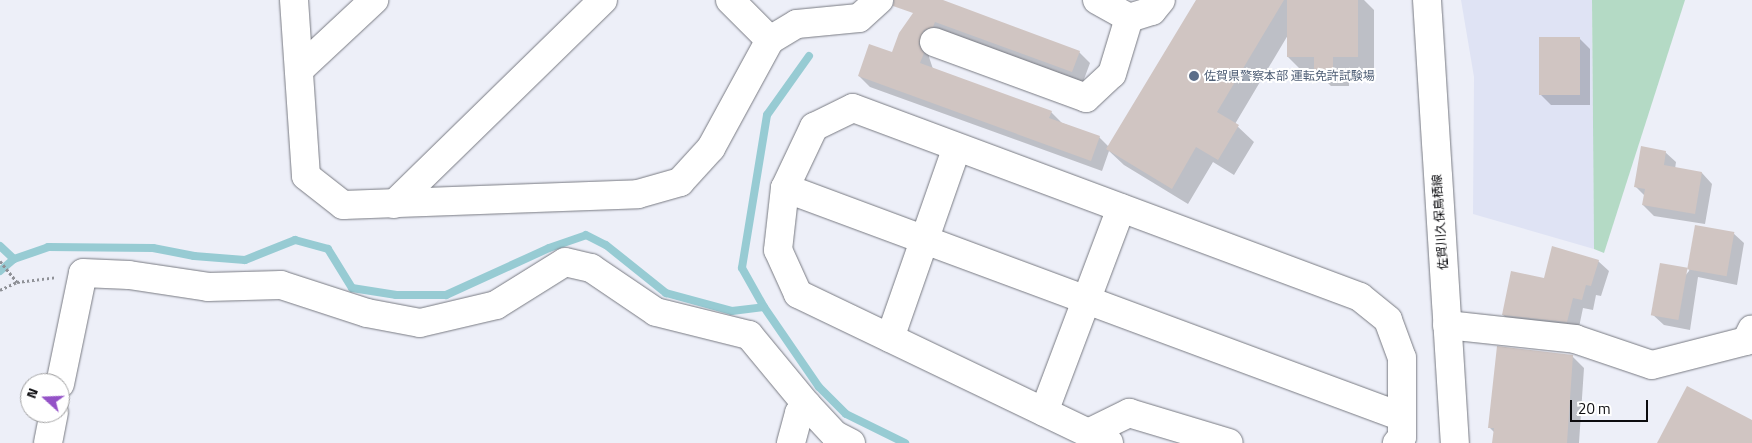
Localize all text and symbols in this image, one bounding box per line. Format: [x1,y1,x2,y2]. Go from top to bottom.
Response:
place label: 佐賀県警察本部 運転免許試験場 [1204,69,1375,83]
marker: 佐賀県警察本部 運転免許試験場 [1188,70,1200,82]
street label: 佐賀川久保鳥栖線 [1429,174,1451,270]
north arrow [20,373,70,423]
text: N [20,385,43,401]
scale bar [1572,390,1650,422]
text: 20 m [1578,397,1611,420]

